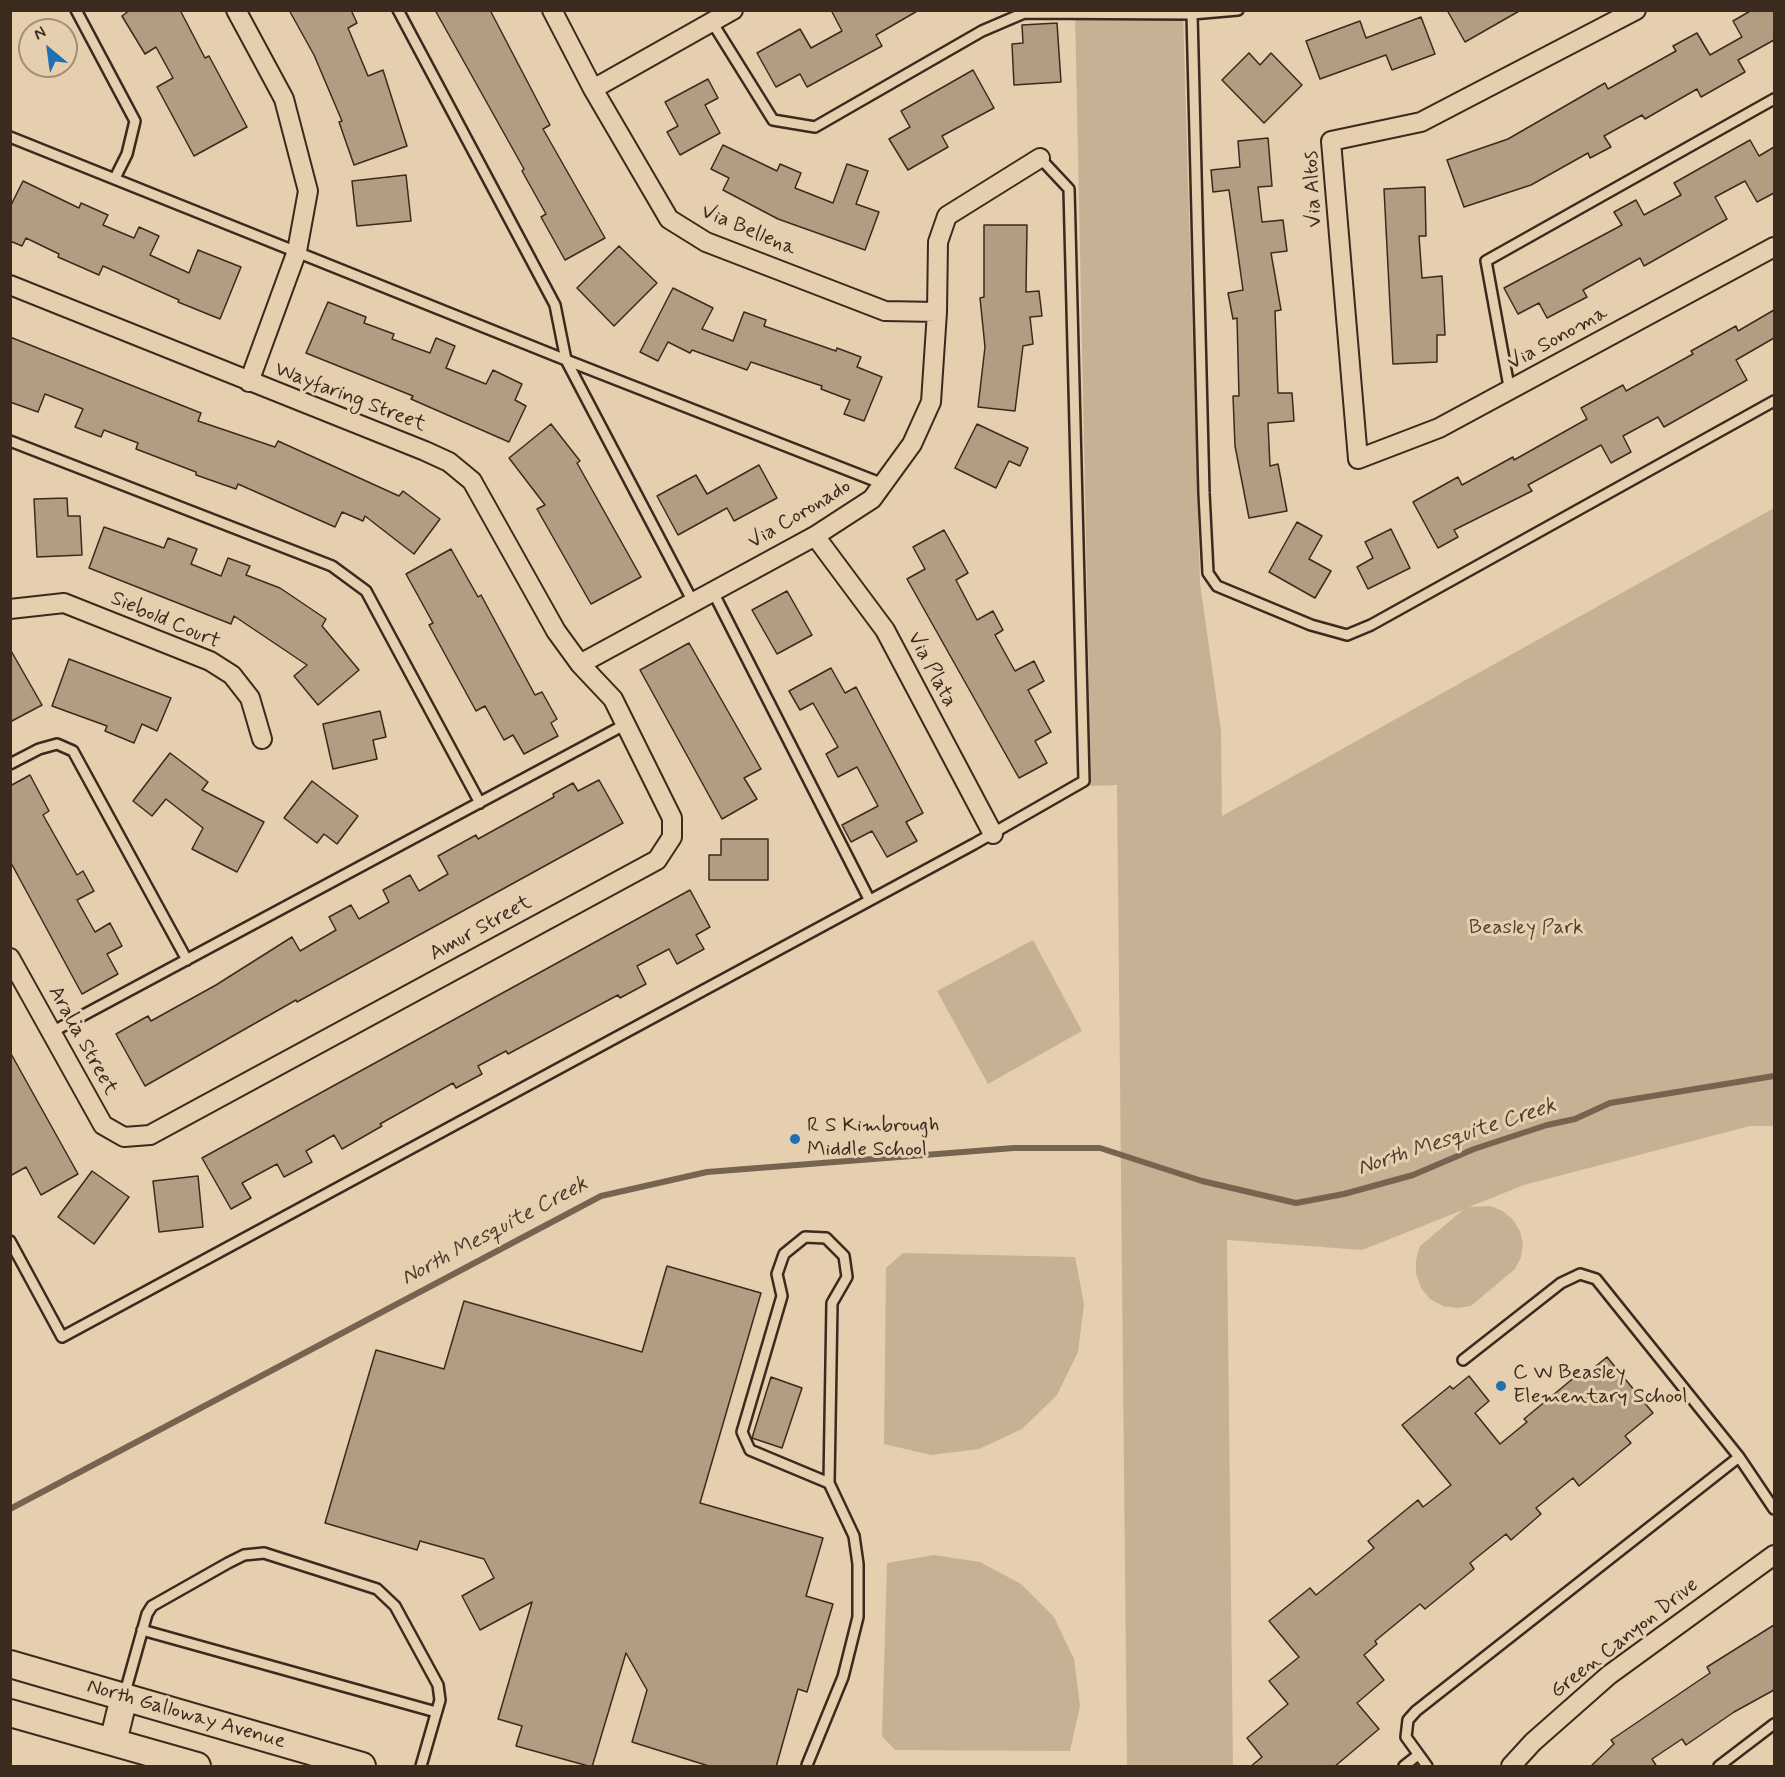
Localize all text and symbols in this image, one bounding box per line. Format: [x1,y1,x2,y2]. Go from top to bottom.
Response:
north arrow [18,18,78,78]
text: N [30,22,50,45]
street label: Via Altos [1299,150,1329,228]
street label: Via Bellena [697,200,799,262]
street label: Via Sonoma [1504,301,1612,377]
street label: Wayfaring Street [271,358,429,438]
street label: Via Coronado [744,474,856,556]
street label: Siebold Court [107,587,223,655]
street label: Via Plata [901,628,961,712]
street label: Amur Street [426,891,536,967]
park label: Beasley Park [1469,916,1583,942]
street label: Aralia Street [42,982,122,1100]
water label: North Mesquite Creek [1354,1093,1560,1183]
place label: R S Kimbrough Middle School [807,1114,939,1164]
marker: R S Kimbrough Middle School [788,1132,802,1146]
water label: North Mesquite Creek [397,1172,593,1292]
place label: C W Beasley Elementary School [1513,1361,1688,1411]
marker: C W Beasley Elementary School [1494,1379,1508,1393]
street label: Green Canyon Drive [1546,1573,1704,1705]
street label: North Galloway Avenue [84,1675,288,1755]

